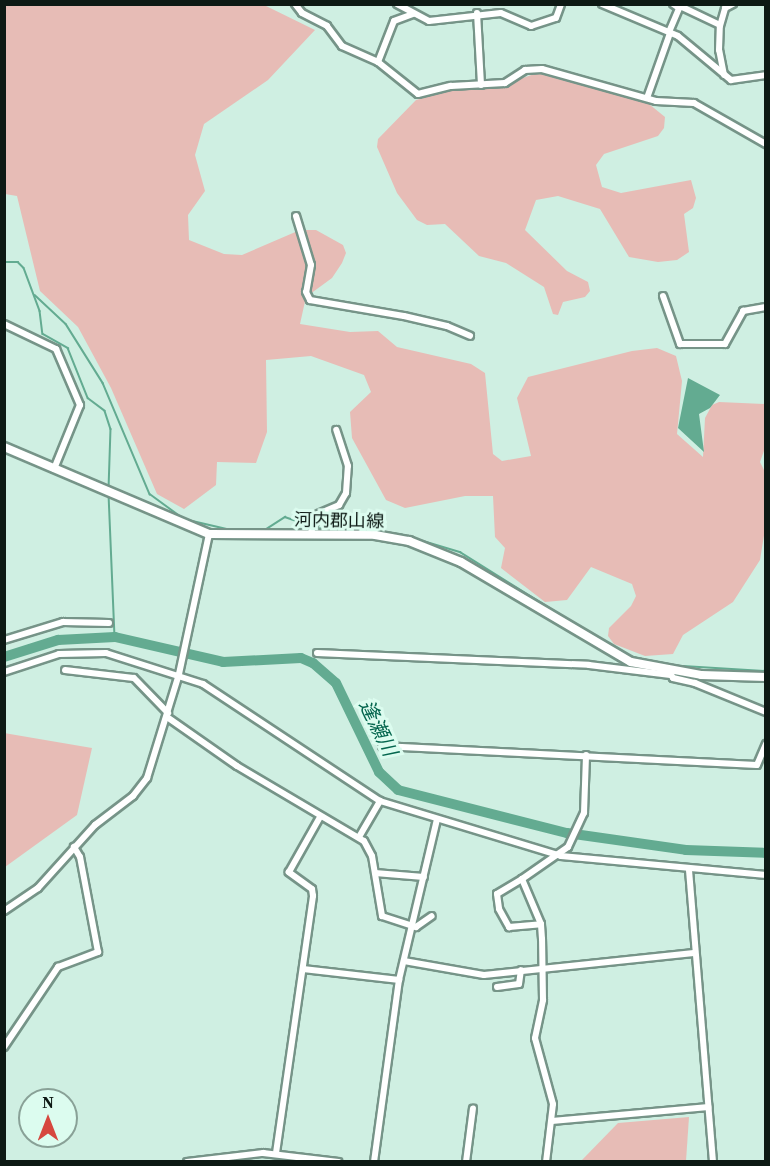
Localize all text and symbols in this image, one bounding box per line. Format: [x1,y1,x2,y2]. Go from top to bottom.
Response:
street label: 河内郡山線 [294,509,384,533]
water label: 逢瀬川 [354,696,402,760]
north arrow [18,1088,78,1148]
text: N [42,1091,54,1113]

